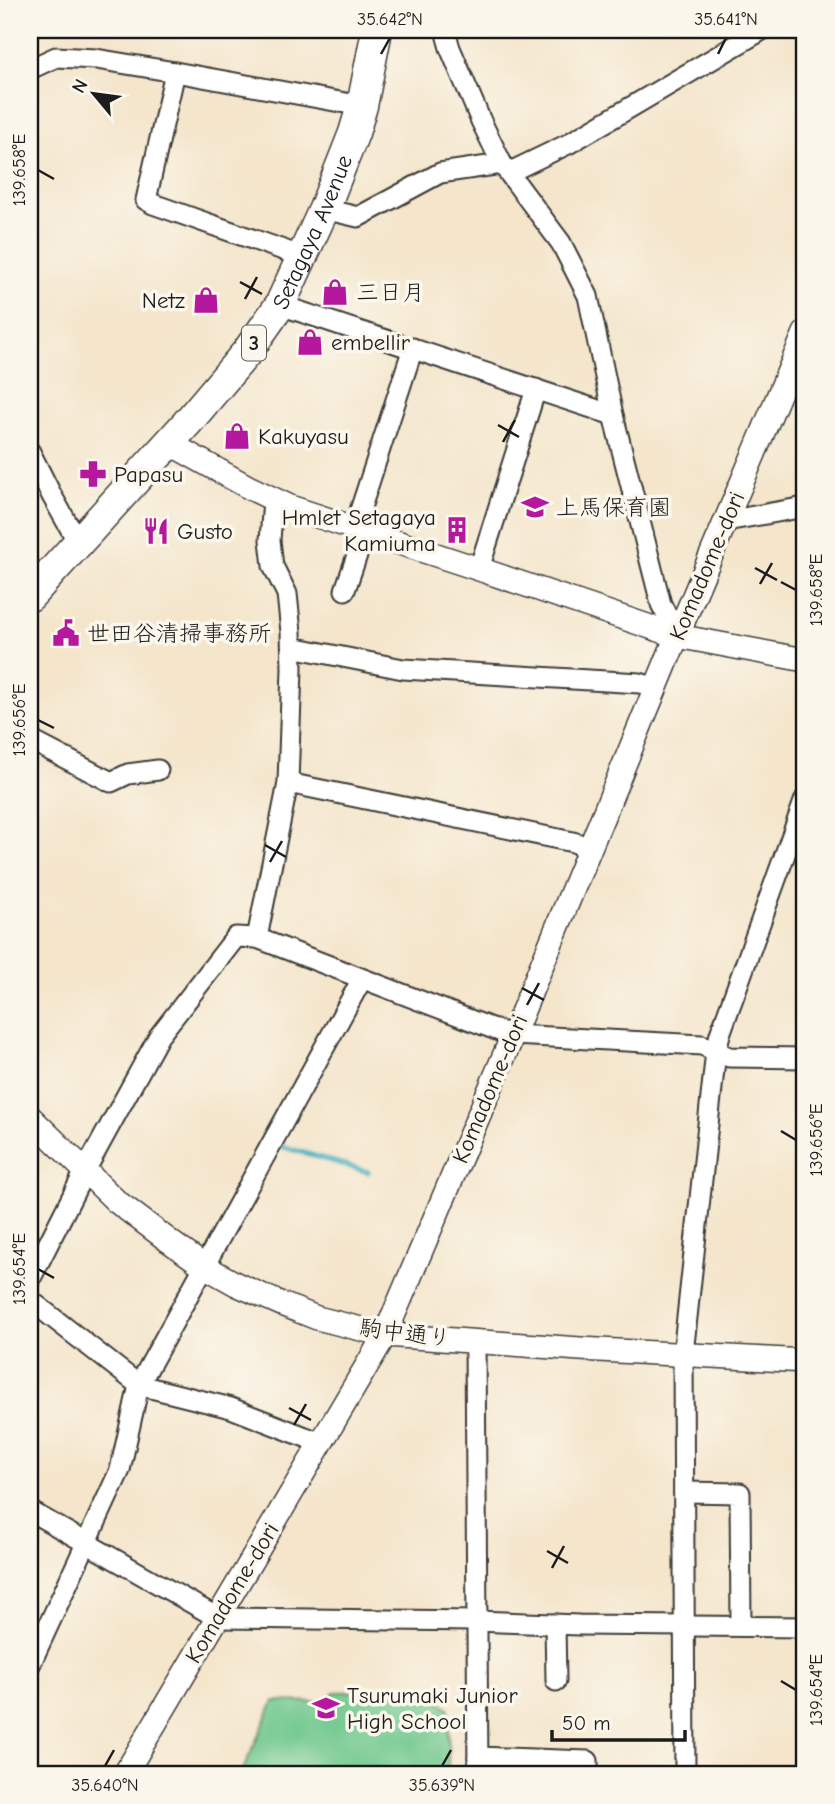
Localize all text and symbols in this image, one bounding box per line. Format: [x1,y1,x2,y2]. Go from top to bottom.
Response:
text: 35.642°N [357,9,423,30]
text: 35.641°N [694,9,758,30]
north arrow [60,60,130,130]
text: N [67,75,93,97]
text: 139.658°E [9,134,30,206]
street label: Setagaya Avenue [267,151,358,313]
shop icon: 三日月 [320,277,350,307]
place label: 三日月 [356,279,425,306]
shop icon: Netz [191,285,221,315]
place label: Netz [142,287,185,314]
road number: 3 [242,326,266,360]
shop icon: embellir [295,327,325,357]
place label: embellir [331,329,411,356]
shop icon: Kakuyasu [222,421,252,451]
place label: Kakuyasu [258,423,349,450]
pharmacy icon: Papasu [78,459,108,489]
place label: Papasu [114,461,183,488]
street label: Komadome-dori [664,488,750,644]
school or university icon: 上馬保育園 [520,492,550,522]
place label: 上馬保育園 [556,494,671,521]
place label: Hmlet Setagaya Kamiuma [282,504,436,557]
building icon: Hmlet Setagaya Kamiuma [442,515,472,545]
restaurant icon: Gusto [141,516,171,546]
place label: Gusto [177,518,233,545]
text: 139.658°E [806,554,827,626]
public building icon: 世田谷清掃事務所 [51,618,81,648]
place label: 世田谷清掃事務所 [87,620,271,647]
text: 139.656°E [9,683,30,757]
street label: Komadome-dori [447,1011,533,1167]
text: 139.656°E [806,1103,827,1177]
text: 139.654°E [9,1233,30,1305]
street label: 駒中通り [358,1314,452,1352]
street label: Komadome-dori [180,1518,284,1668]
text: 139.654°E [806,1654,827,1726]
place label: Tsurumaki Junior High School [347,1682,519,1735]
school or university icon: Tsurumaki Junior High School [311,1693,341,1723]
scale bar [552,1699,684,1743]
text: 50 m [562,1711,611,1735]
text: 35.640°N [71,1775,139,1796]
text: 35.639°N [409,1775,475,1796]

